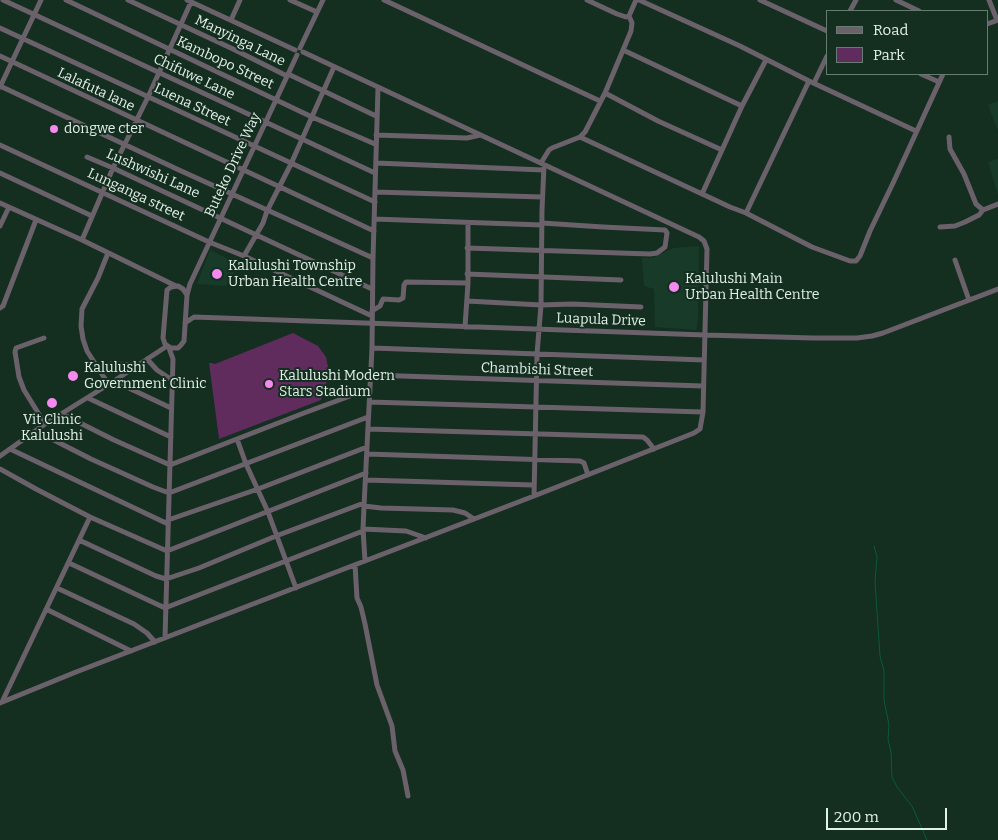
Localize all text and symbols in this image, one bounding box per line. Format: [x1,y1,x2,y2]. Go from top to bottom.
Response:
legend [826,10,988,75]
street label: Manyinga Lane [192,12,288,70]
text: Road [873,21,908,39]
street label: Kambopo Street [174,33,276,93]
text: Park [873,46,905,64]
street label: Chifuwe Lane [151,51,237,103]
street label: Lalafuta lane [55,65,137,115]
street label: Luena Street [151,80,233,130]
street label: Buteko Drive Way [201,110,265,220]
place label: dongwe cter [64,121,144,137]
marker: dongwe cter [48,123,60,135]
street label: Lushwishi Lane [104,146,202,202]
street label: Lunganga street [85,165,187,225]
place label: Kalulushi Township Urban Health Centre [228,258,362,290]
marker: Kalulushi Township Urban Health Centre [210,267,224,281]
place label: Kalulushi Main Urban Health Centre [685,271,819,304]
marker: Kalulushi Main Urban Health Centre [667,280,681,294]
street label: Luapula Drive [556,310,646,330]
place label: Kalulushi Government Clinic [84,360,206,392]
street label: Chambishi Street [480,360,594,380]
place label: Kalulushi Modern Stars Stadium [279,368,395,401]
marker: Kalulushi Government Clinic [66,369,80,383]
marker: Kalulushi Modern Stars Stadium [263,378,275,390]
marker: Vit Clinic Kalulushi [45,396,59,410]
place label: Vit Clinic Kalulushi [21,412,83,444]
scale bar [828,798,949,830]
text: 200 m [834,808,879,826]

